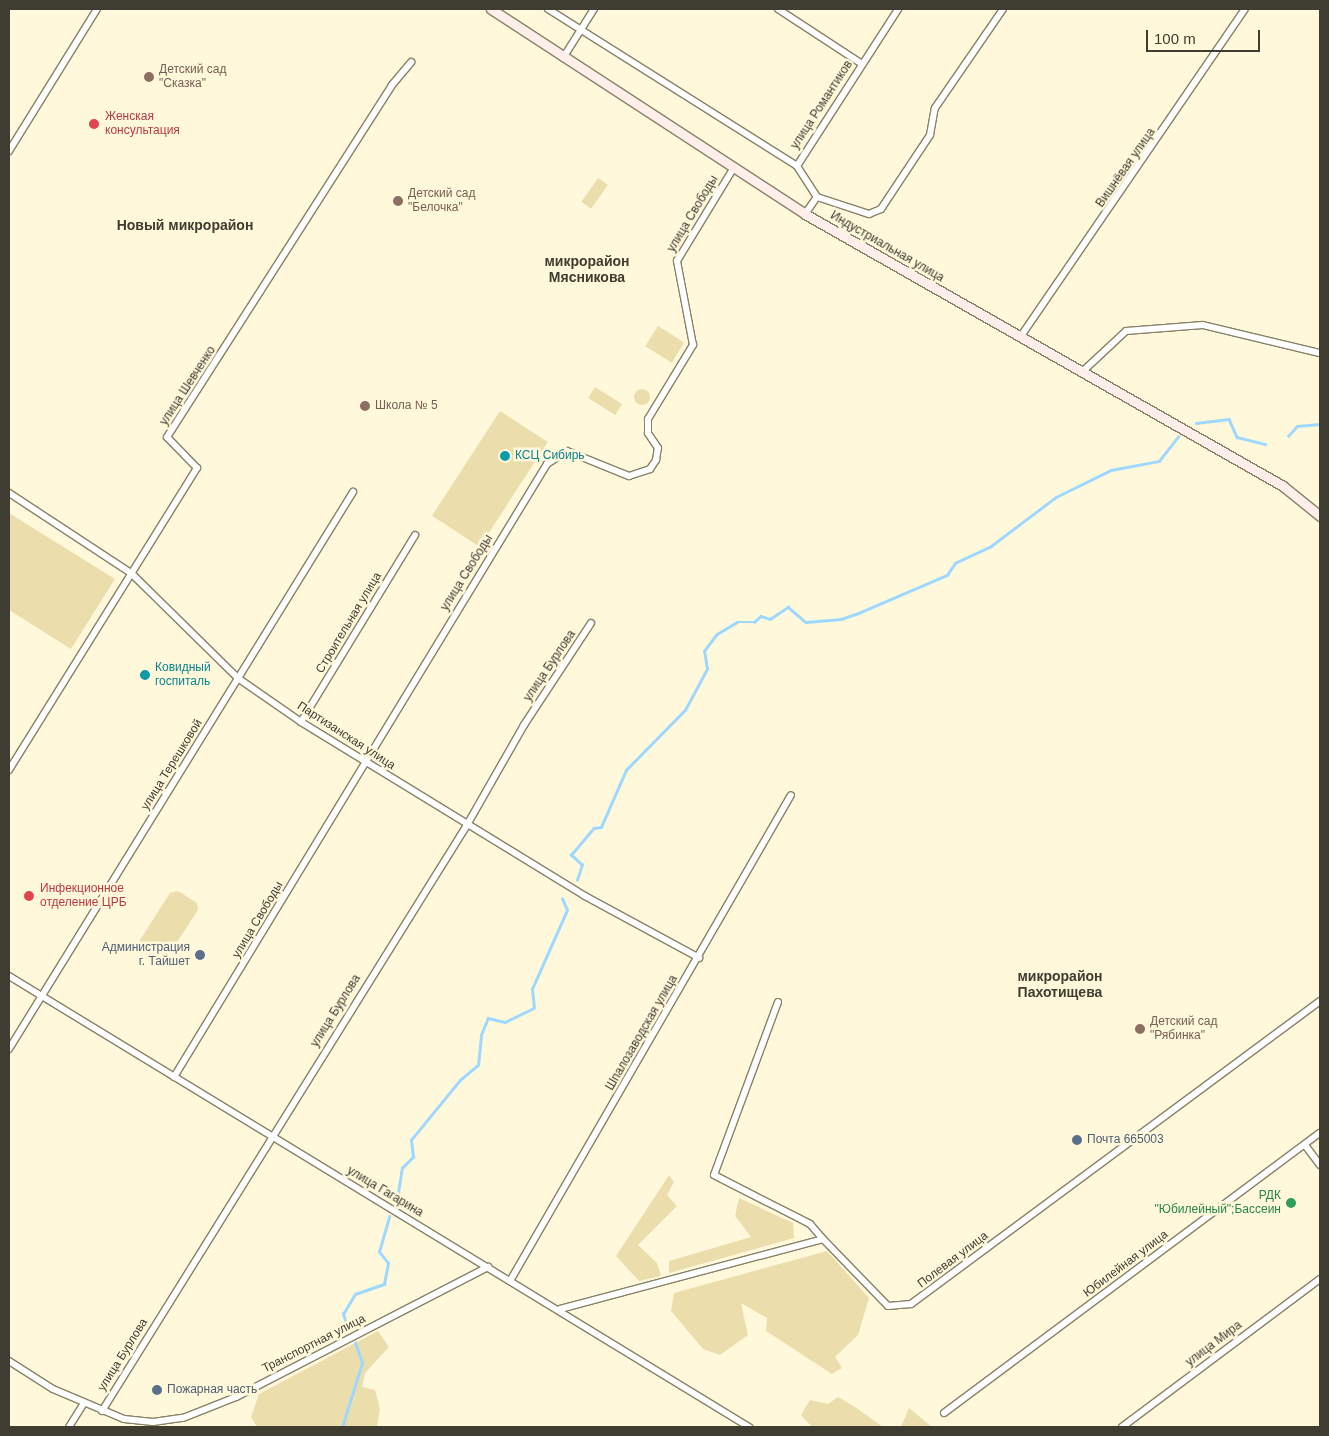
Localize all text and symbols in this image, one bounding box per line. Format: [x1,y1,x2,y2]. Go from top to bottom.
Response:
scale bar [1149,20,1263,52]
text: 100 m [1154,30,1196,47]
street label: улица Романтиков [788,58,856,152]
place label: Детский сад "Сказка" [159,63,226,91]
marker: Детский сад "Сказка" [143,71,155,83]
place label: Женская консультация [105,110,180,138]
marker: Женская консультация [87,117,101,131]
street label: Вишнёвая улица [1093,126,1159,210]
street label: улица Свободы [664,173,722,255]
place label: Детский сад "Белочка" [408,187,475,215]
marker: Детский сад "Белочка" [392,195,404,207]
street label: Индустриальная улица [828,209,946,285]
district label: Новый микрорайон [117,217,253,233]
district label: микрорайон Мясникова [544,253,630,286]
street label: улица Шевченко [157,344,219,428]
place label: Школа № 5 [375,399,438,413]
marker: Школа № 5 [359,400,371,412]
place label: КСЦ Сибирь [515,449,585,463]
marker: КСЦ Сибирь [499,450,511,462]
street label: улица Свободы [438,532,496,614]
street label: Строительная улица [313,570,385,676]
street label: улица Бурлова [521,628,579,704]
place label: Ковидный госпиталь [155,661,211,689]
marker: Ковидный госпиталь [139,669,151,681]
street label: Партизанская улица [294,699,398,773]
street label: улица Терешковой [138,717,206,813]
street label: улица Свободы [229,879,287,961]
place label: Инфекционное отделение ЦРБ [40,882,127,910]
marker: Инфекционное отделение ЦРБ [22,889,36,903]
place label: Администрация г. Тайшет [102,941,190,969]
marker: Администрация г. Тайшет [194,949,206,961]
district label: микрорайон Пахотищева [1017,968,1103,1000]
street label: улица Бурлова [308,972,364,1050]
street label: Шпалозаводская улица [603,973,681,1093]
place label: Детский сад "Рябинка" [1150,1015,1217,1043]
marker: Детский сад "Рябинка" [1134,1023,1146,1035]
place label: Почта 665003 [1087,1133,1164,1147]
marker: Почта 665003 [1071,1134,1083,1146]
street label: улица Гагарина [344,1164,426,1220]
place label: РДК "Юбилейный";Бассеин [1155,1189,1281,1217]
marker: РДК "Юбилейный";Бассеин [1285,1197,1297,1209]
street label: Юбилейная улица [1081,1227,1171,1301]
street label: Полевая улица [915,1229,991,1291]
street label: Транспортная улица [260,1312,368,1376]
street label: улица Бурлова [95,1316,151,1394]
street label: улица Мира [1183,1318,1245,1370]
place label: Пожарная часть [167,1383,257,1397]
marker: Пожарная часть [151,1384,163,1396]

